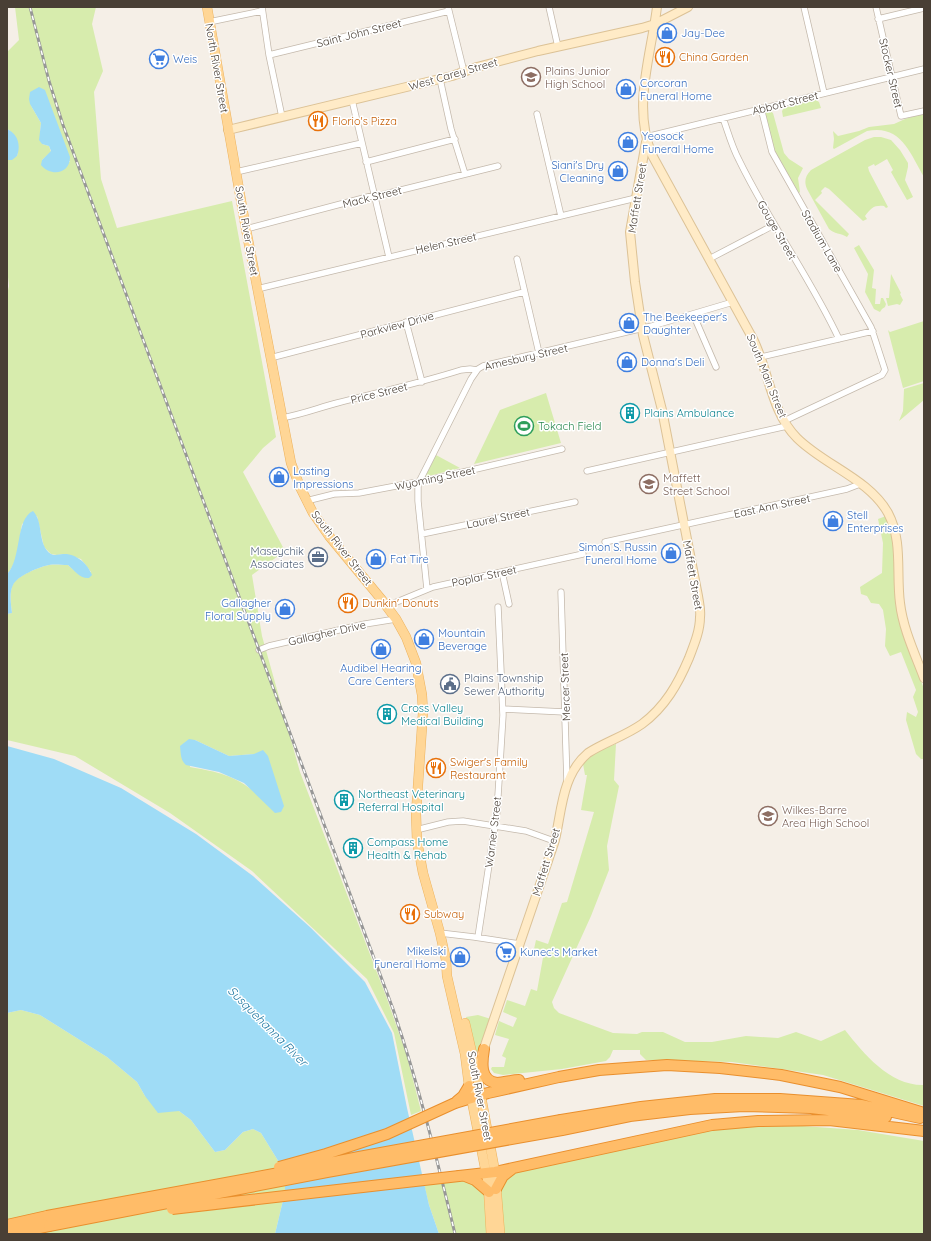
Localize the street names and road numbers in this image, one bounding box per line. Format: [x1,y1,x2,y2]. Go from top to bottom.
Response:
street label: Saint John Street [315,16,403,50]
street label: North River Street [202,22,232,114]
street label: Stocker Street [876,37,906,110]
street label: West Carey Street [407,55,499,93]
street label: Abbott Street [750,88,820,118]
street label: Maffett Street [625,162,649,234]
street label: Mack Street [341,183,403,211]
street label: South River Street [232,185,262,277]
street label: Gouge Street [754,198,800,262]
street label: Stadium Lane [798,207,846,275]
street label: Helen Street [414,229,478,257]
street label: Parkview Drive [359,308,435,342]
street label: South Main Street [744,332,790,420]
street label: Amesbury Street [483,341,569,373]
street label: Price Street [349,379,409,407]
street label: Wyoming Street [393,463,477,493]
street label: East Ann Street [733,491,812,521]
street label: Laurel Street [465,504,531,532]
street label: South River Street [308,508,376,588]
street label: Maffett Street [680,539,706,611]
street label: Poplar Street [450,562,518,590]
street label: Gallagher Drive [287,617,367,649]
street label: Mercer Street [557,652,573,721]
street label: Warner Street [482,795,504,868]
street label: Maffett Street [529,826,563,898]
street label: South River Street [464,1050,496,1142]

